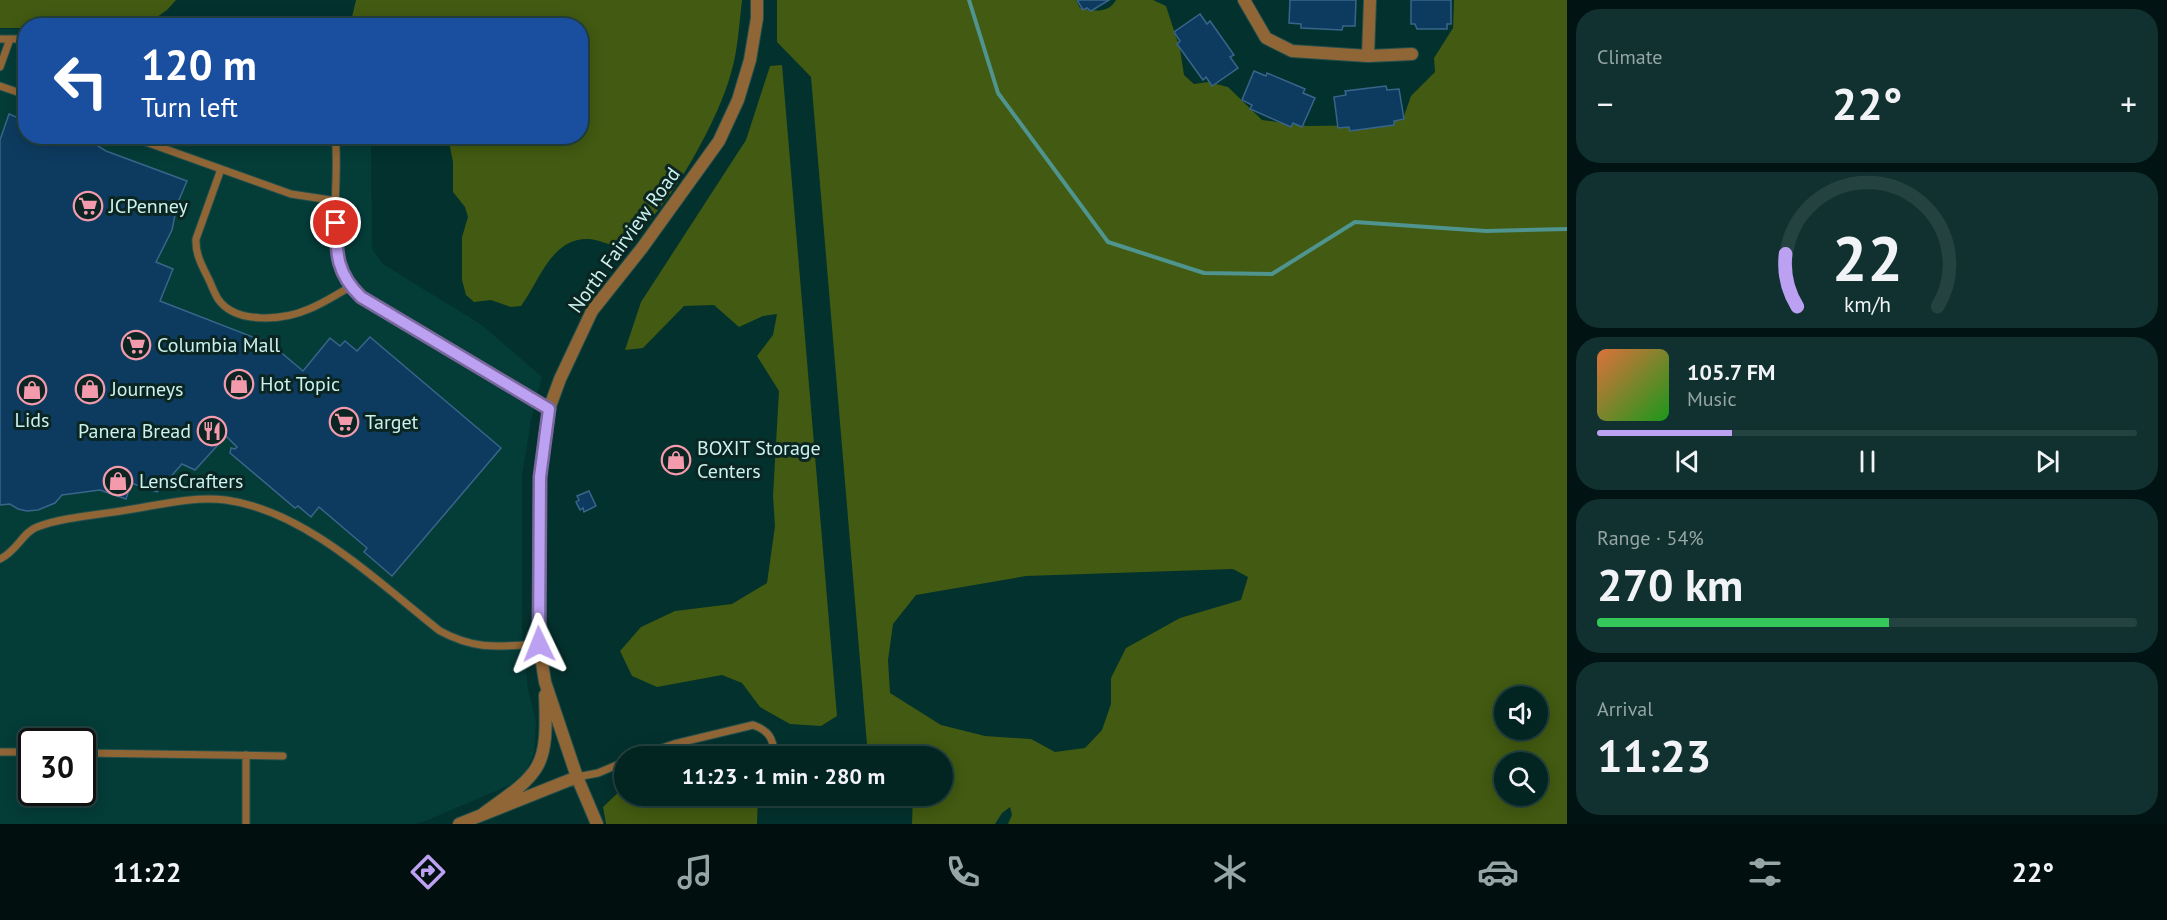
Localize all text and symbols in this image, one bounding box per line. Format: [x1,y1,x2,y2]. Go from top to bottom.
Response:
text: 120 m [141,37,257,92]
icon: left [42,42,120,120]
text: Climate [1597,44,1663,70]
text: 22° [1832,74,1902,132]
text: − [1597,82,1614,125]
text: + [2120,82,2137,125]
text: Turn left [141,90,238,124]
street label: North Fairview Road [562,162,686,318]
supermarket icon: JCPenney [72,190,104,222]
place label: JCPenney [108,193,188,219]
pin [310,197,361,248]
icon: arrive [319,206,352,239]
text: 22 [1832,217,1902,298]
text: km/h [1843,290,1890,318]
supermarket icon: Columbia Mall [120,329,152,361]
place label: Columbia Mall [157,332,280,358]
text: 105.7 FM [1687,358,1775,386]
shop icon: Hot Topic [223,368,255,400]
place label: Hot Topic [260,371,340,397]
shop icon: Journeys [74,373,106,405]
shop icon: Lids [16,374,48,406]
place label: Journeys [110,376,184,402]
text: Music [1687,386,1736,412]
supermarket icon: Target [328,406,360,438]
place label: Lids [15,407,49,433]
place label: Target [365,409,419,435]
restaurant icon: Panera Bread [196,415,228,447]
place label: Panera Bread [78,418,191,444]
place label: BOXIT Storage Centers [697,435,821,484]
shop icon: BOXIT Storage Centers [660,444,692,476]
icon: previous [1671,445,1704,478]
icon: pause [1851,445,1884,478]
icon: next [2031,445,2064,478]
shop icon: LensCrafters [102,465,134,497]
place label: LensCrafters [139,468,243,494]
text: Range · 54% [1597,525,1704,551]
text: 270 km [1597,555,1743,613]
position arrow [507,612,571,676]
map controls [1494,686,1548,806]
button: sound [1494,686,1548,740]
text: Arrival [1597,696,1653,722]
text: 11:23 [1597,726,1711,784]
speed limit sign: 30 [18,728,96,806]
button: search [1494,752,1548,806]
text: 11:23 · 1 min · 280 m [682,762,885,790]
icon: directions [407,851,449,893]
icon: music [674,851,716,893]
icon: phone [942,851,984,893]
icon: climate [1209,851,1251,893]
icon: car [1477,851,1519,893]
icon: filters [1744,851,1786,893]
text: 11:22 [113,855,181,889]
text: 22° [2012,855,2054,889]

